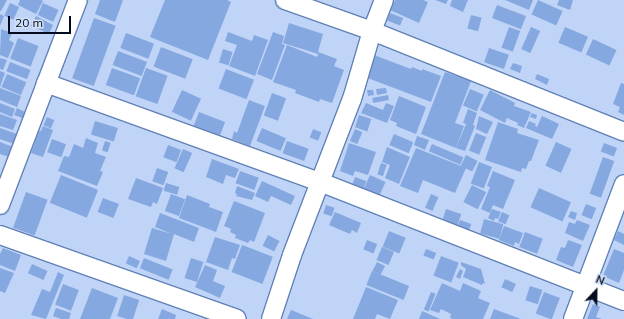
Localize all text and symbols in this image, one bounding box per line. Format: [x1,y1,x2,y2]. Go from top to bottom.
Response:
scale bar [10,8,73,34]
text: 20 m [15,15,43,30]
north arrow [576,271,616,311]
text: N [594,272,607,288]

